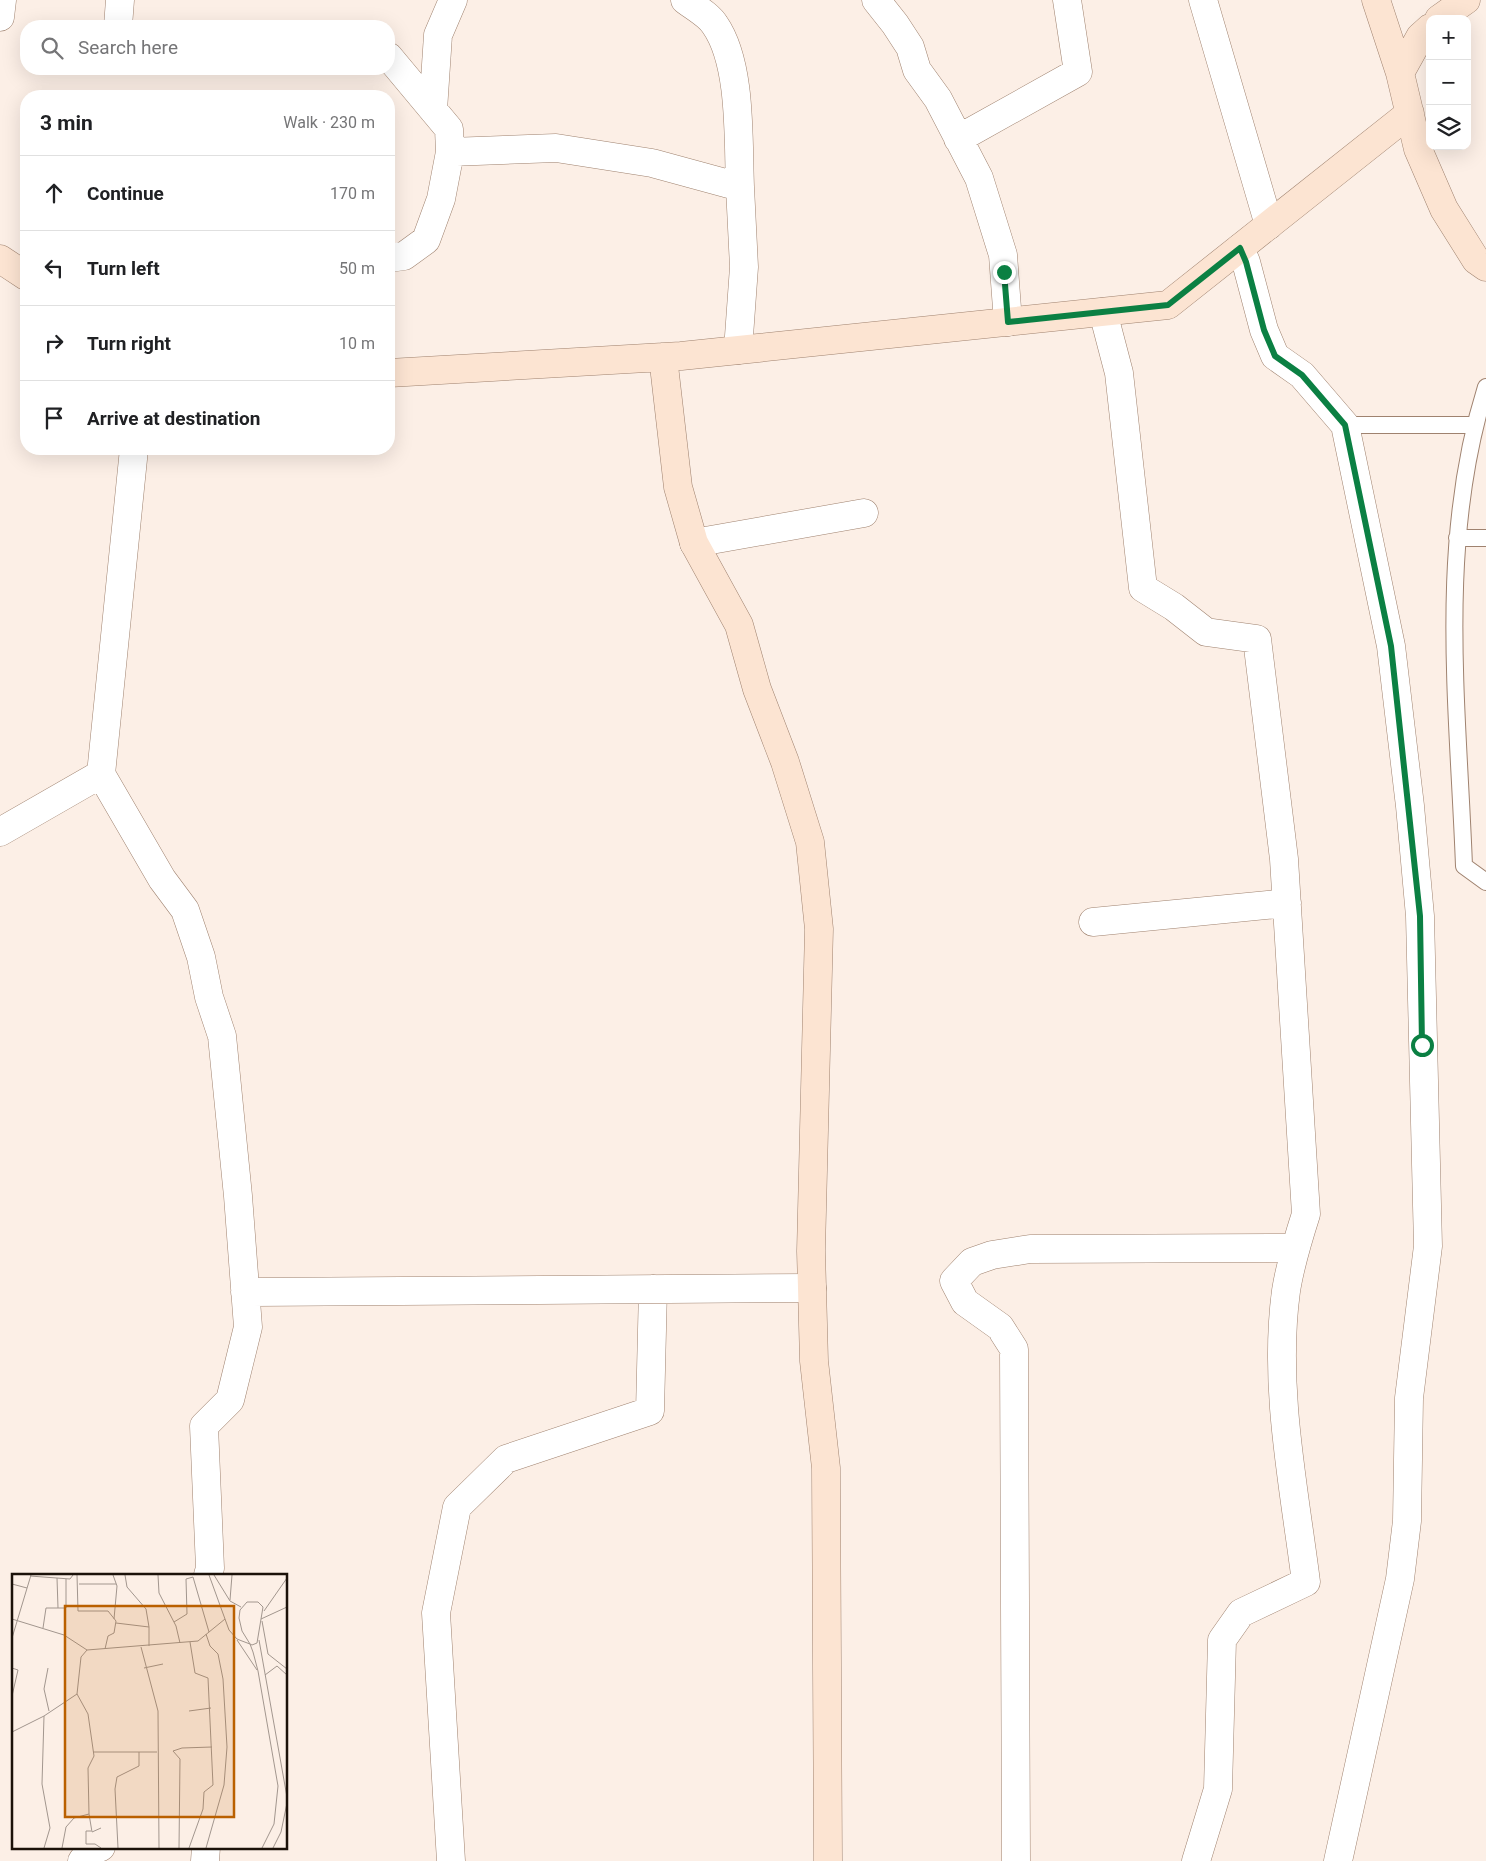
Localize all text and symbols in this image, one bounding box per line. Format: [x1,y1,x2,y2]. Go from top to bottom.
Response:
map controls [1426,15,1471,150]
button: + [1426,15,1471,60]
search box [20,20,395,75]
icon: search [38,34,66,62]
text: Search here [78,36,178,59]
button: − [1426,60,1471,105]
button: layers [1426,105,1471,150]
text: 3 min [40,111,93,135]
text: Walk · 230 m [283,113,375,132]
icon: ahead [40,179,68,207]
text: Continue [87,182,164,205]
text: 170 m [330,184,375,203]
icon: left [40,254,68,282]
text: Turn left [87,257,160,280]
text: 50 m [339,259,375,278]
route end [993,261,1016,284]
icon: right [40,329,68,357]
text: Turn right [87,332,171,355]
text: 10 m [339,334,375,353]
icon: arrive [40,404,68,432]
text: Arrive at destination [87,407,260,430]
route start [1411,1034,1434,1057]
inset map [12,1574,288,1848]

